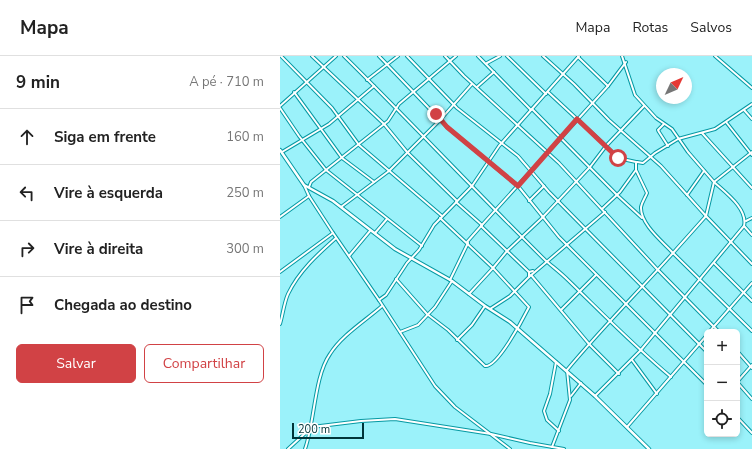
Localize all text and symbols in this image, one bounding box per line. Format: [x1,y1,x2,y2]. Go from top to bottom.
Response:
text: Mapa [20,15,69,41]
text: Mapa [575,18,610,37]
text: Rotas [632,18,668,37]
text: Salvos [690,18,732,37]
north arrow [656,68,692,104]
text: 9 min [16,71,60,94]
text: A pé · 710 m [189,73,264,91]
route end [427,105,445,123]
icon: ahead [16,126,38,148]
text: Siga em frente [54,127,156,147]
text: 160 m [226,128,264,146]
route start [609,149,627,167]
icon: left [16,182,38,204]
text: Vire à esquerda [54,183,163,203]
text: 250 m [226,184,264,202]
icon: right [16,238,38,260]
text: Vire à direita [54,239,143,259]
text: 300 m [226,240,264,258]
icon: arrive [16,294,38,316]
text: Chegada ao destino [54,295,192,315]
map controls [704,329,740,437]
button: + [704,329,740,365]
button: Salvar [16,344,136,383]
button: Compartilhar [144,344,264,383]
button: − [704,365,740,401]
button: locate [704,401,740,437]
scale bar [292,421,364,440]
text: 200 m [298,422,330,437]

